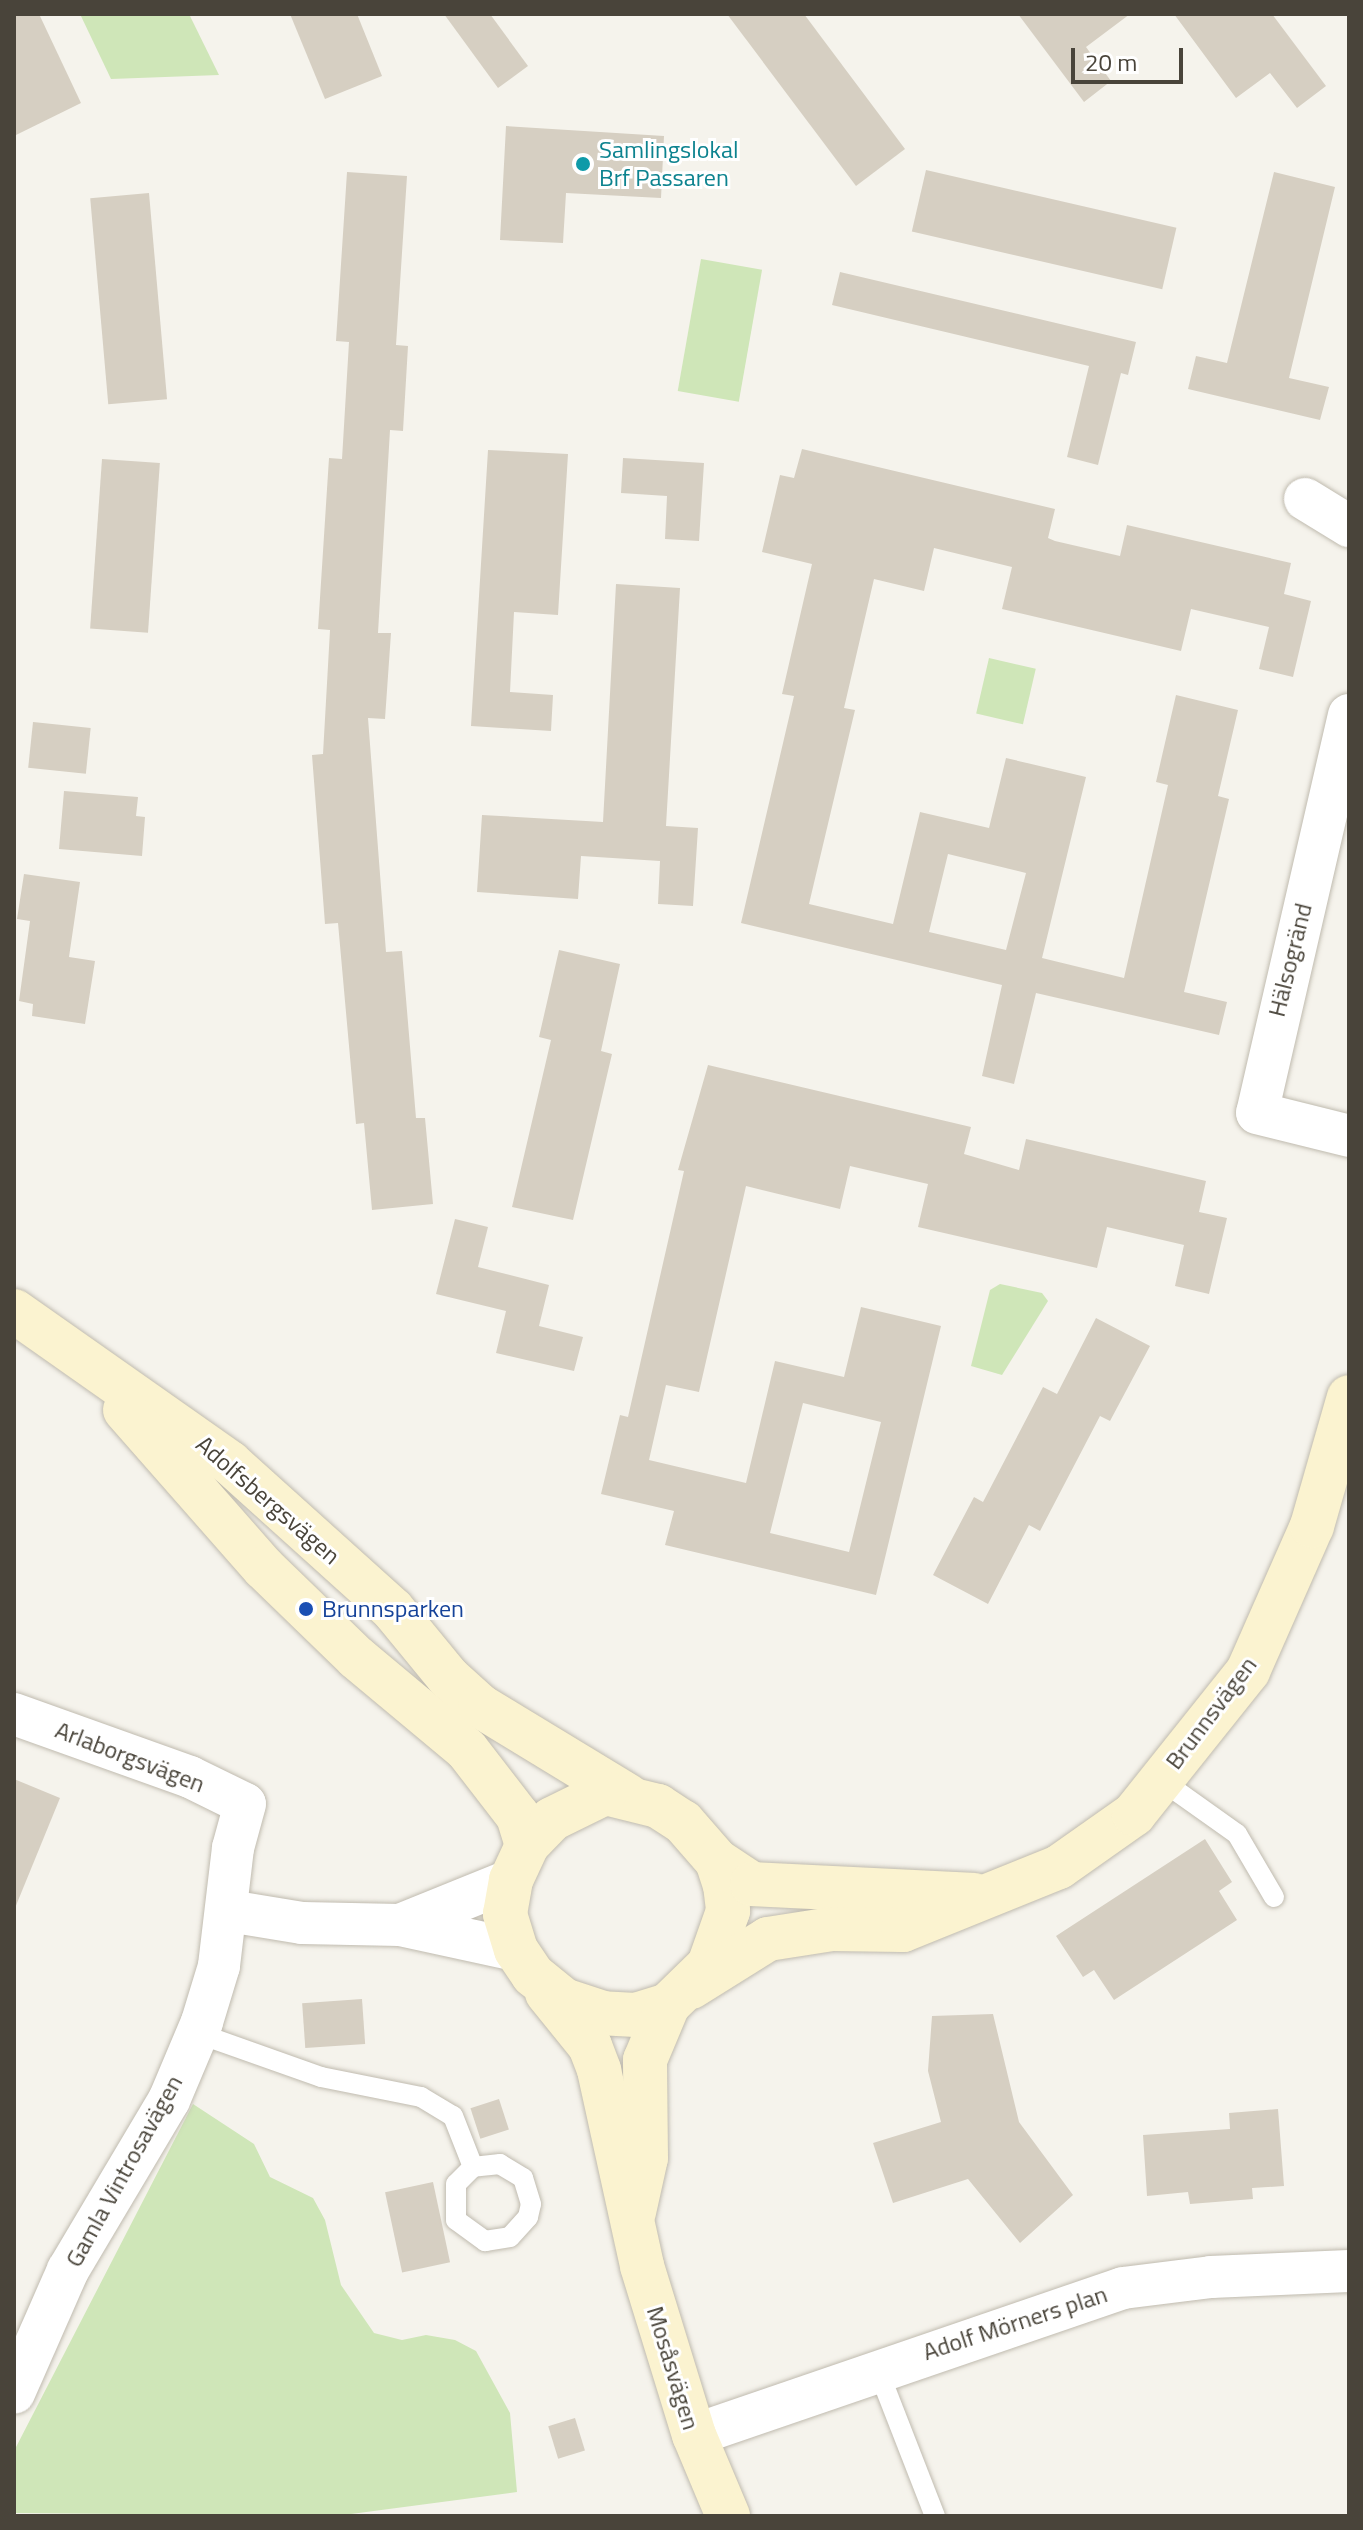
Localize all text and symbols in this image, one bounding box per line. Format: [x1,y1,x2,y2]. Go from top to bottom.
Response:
scale bar [1075,32,1187,82]
text: 20 m [1085,44,1137,80]
place label: Samlingslokal Brf Passaren [599,136,738,192]
marker: Samlingslokal Brf Passaren [574,155,592,173]
street label: Hälsogränd [1262,900,1318,1020]
street label: Adolfsbergsvägen [190,1430,346,1570]
place label: Brunnsparken [322,1595,464,1623]
marker: Brunnsparken [297,1600,315,1618]
street label: Brunnsvägen [1159,1651,1263,1775]
street label: Arlaborgsvägen [51,1715,209,1799]
street label: Gamla Vintrosavägen [59,2070,189,2272]
street label: Adolf Mörners plan [919,2280,1111,2366]
street label: Mosåsvägen [641,2303,705,2433]

